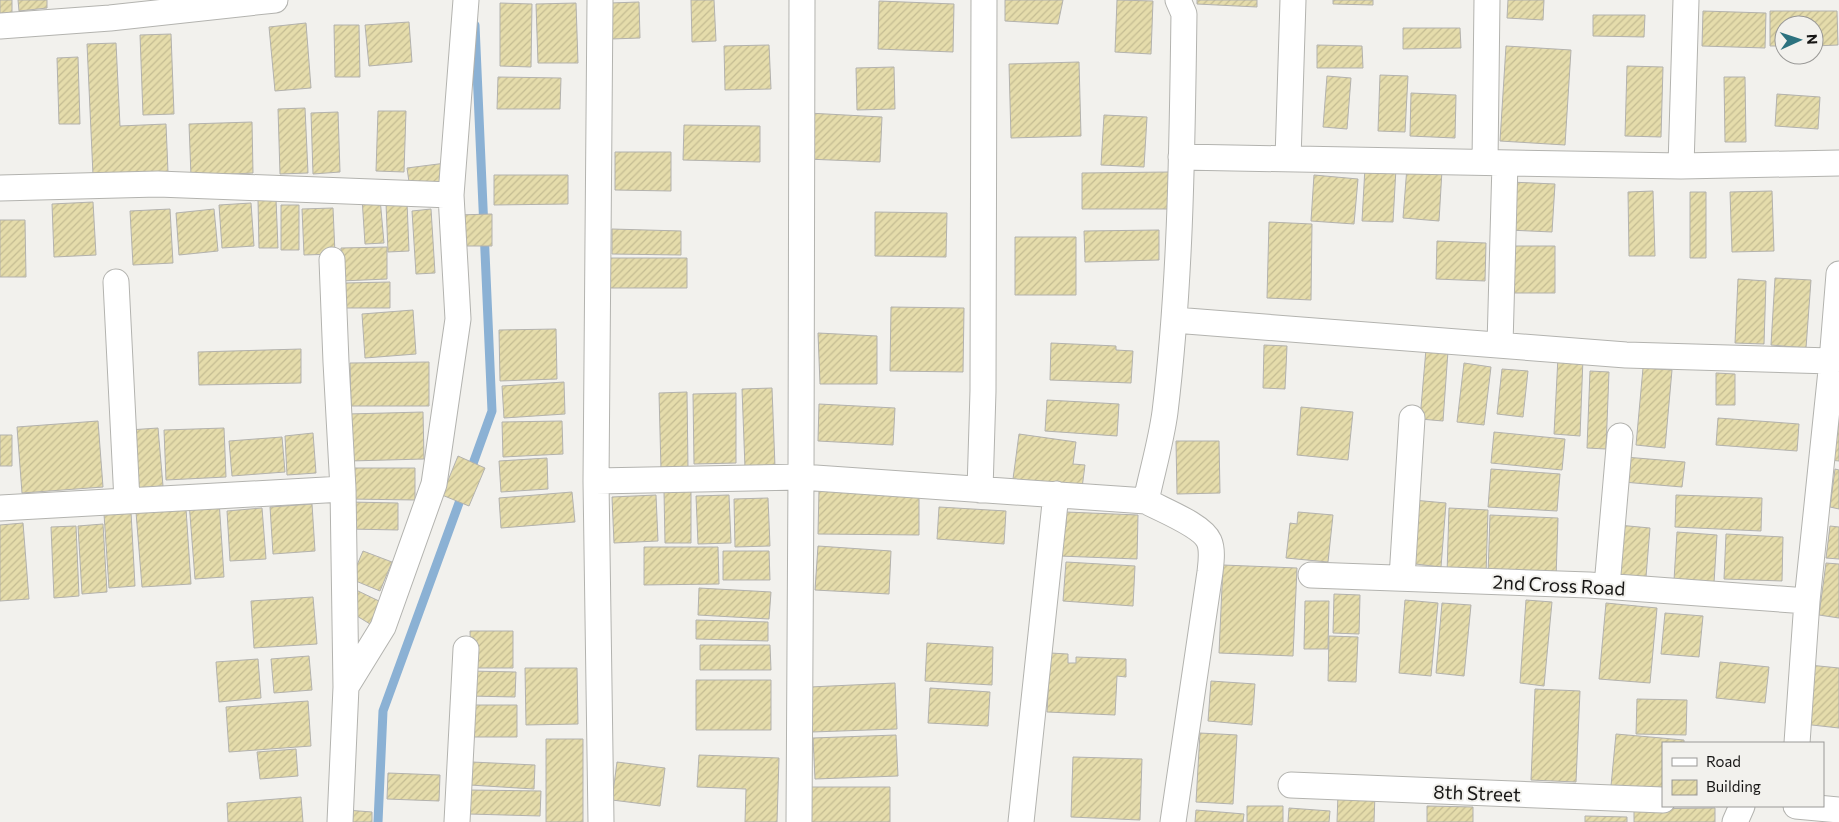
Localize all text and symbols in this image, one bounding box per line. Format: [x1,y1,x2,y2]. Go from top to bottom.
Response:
north arrow [1774,15,1824,65]
text: N [1804,34,1821,45]
street label: 2nd Cross Road [1492,570,1626,599]
legend [1662,742,1824,807]
text: Road [1706,752,1741,770]
text: Building [1706,777,1761,795]
street label: 8th Street [1433,779,1521,806]

